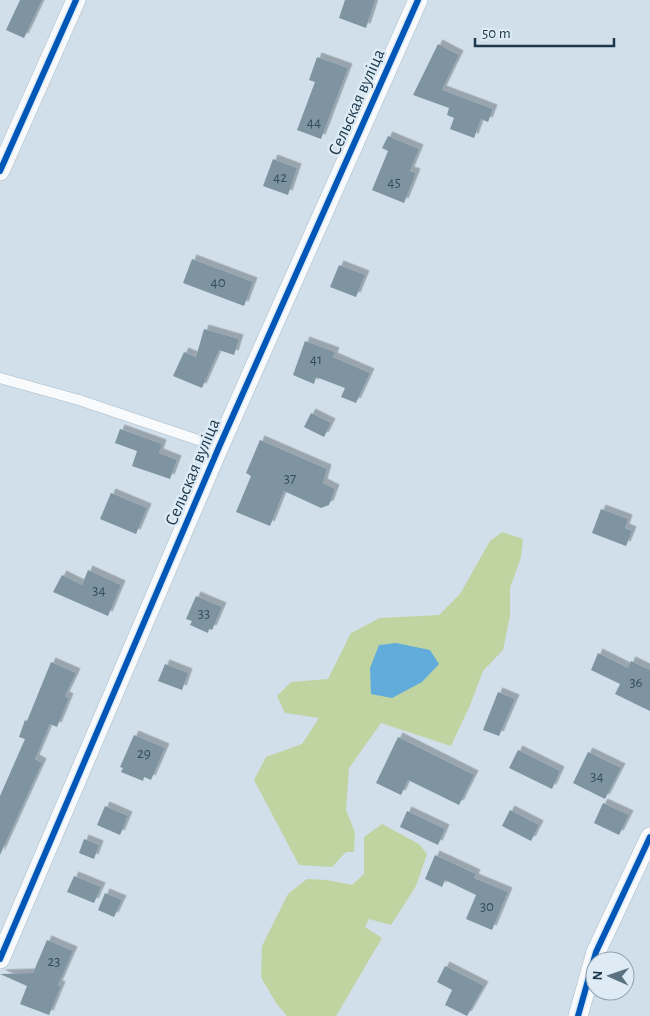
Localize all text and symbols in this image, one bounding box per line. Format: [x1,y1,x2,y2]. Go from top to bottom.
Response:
scale bar [475,15,614,47]
text: 50 m [482,26,511,41]
street label: Сельская вуліца [325,47,388,158]
house number: 44 [307,115,321,130]
house number: 42 [273,170,287,185]
house number: 45 [387,175,401,190]
house number: 40 [210,275,226,290]
house number: 41 [310,352,322,367]
street label: Сельская вуліца [162,416,224,529]
house number: 37 [284,471,296,486]
house number: 34 [92,583,106,598]
house number: 33 [198,606,210,621]
house number: 36 [629,675,643,690]
house number: 29 [137,746,151,761]
house number: 34 [590,769,604,784]
house number: 30 [480,899,494,914]
north arrow [585,951,635,1001]
house number: 23 [47,954,61,969]
text: N [591,970,605,981]

